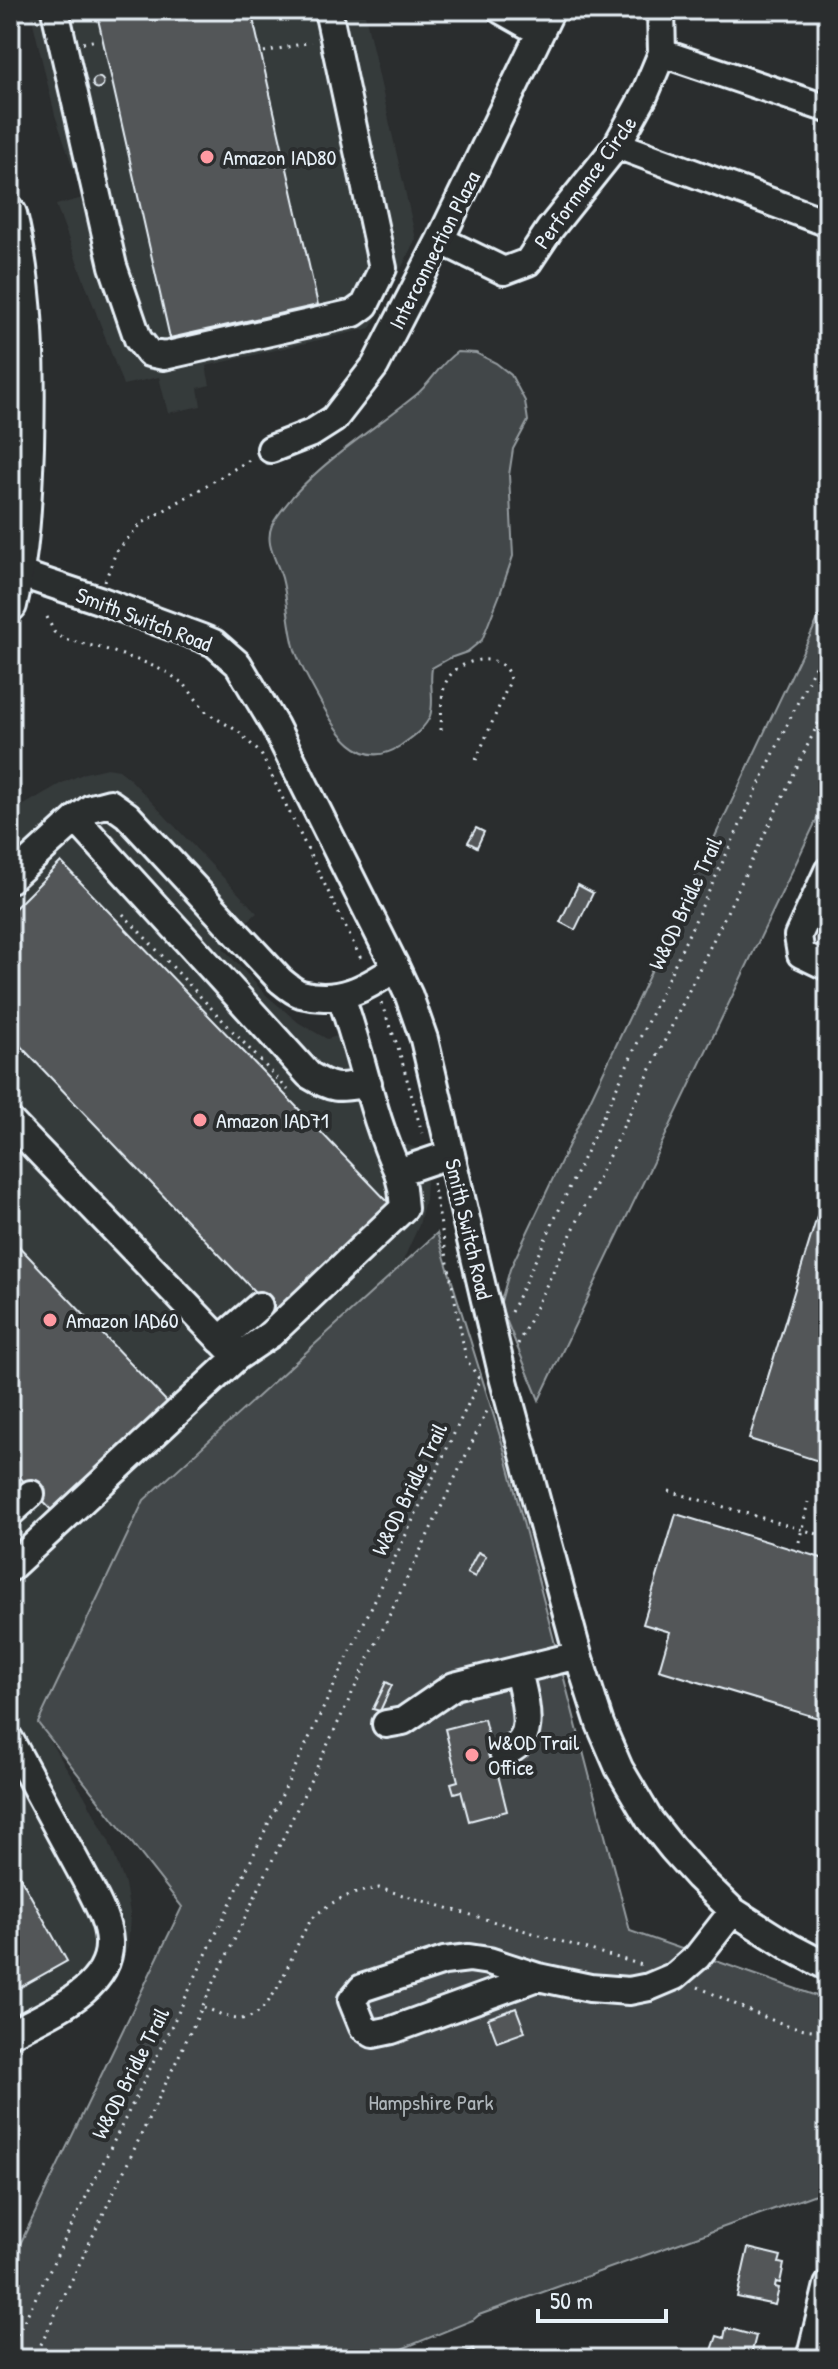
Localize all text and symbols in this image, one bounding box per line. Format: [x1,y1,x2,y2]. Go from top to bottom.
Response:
street label: Performance Circle [527,109,644,255]
place label: Amazon IAD80 [223,142,336,172]
marker: Amazon IAD80 [198,148,216,166]
street label: Interconnection Plaza [381,165,487,334]
street label: Smith Switch Road [72,579,217,659]
street label: W&OD Bridle Trail [641,831,729,975]
place label: Amazon IAD71 [216,1105,329,1135]
marker: Amazon IAD71 [191,1111,209,1129]
street label: Smith Switch Road [438,1156,500,1303]
place label: Amazon IAD60 [66,1305,179,1335]
marker: Amazon IAD60 [41,1311,59,1329]
street label: W&OD Bridle Trail [364,1418,454,1560]
place label: W&OD Trail Office [488,1727,579,1782]
marker: W&OD Trail Office [463,1746,481,1764]
street label: W&OD Bridle Trail [84,2002,176,2144]
park label: Hampshire Park [368,2087,494,2117]
scale bar [538,2273,666,2323]
text: 50 m [550,2284,593,2316]

